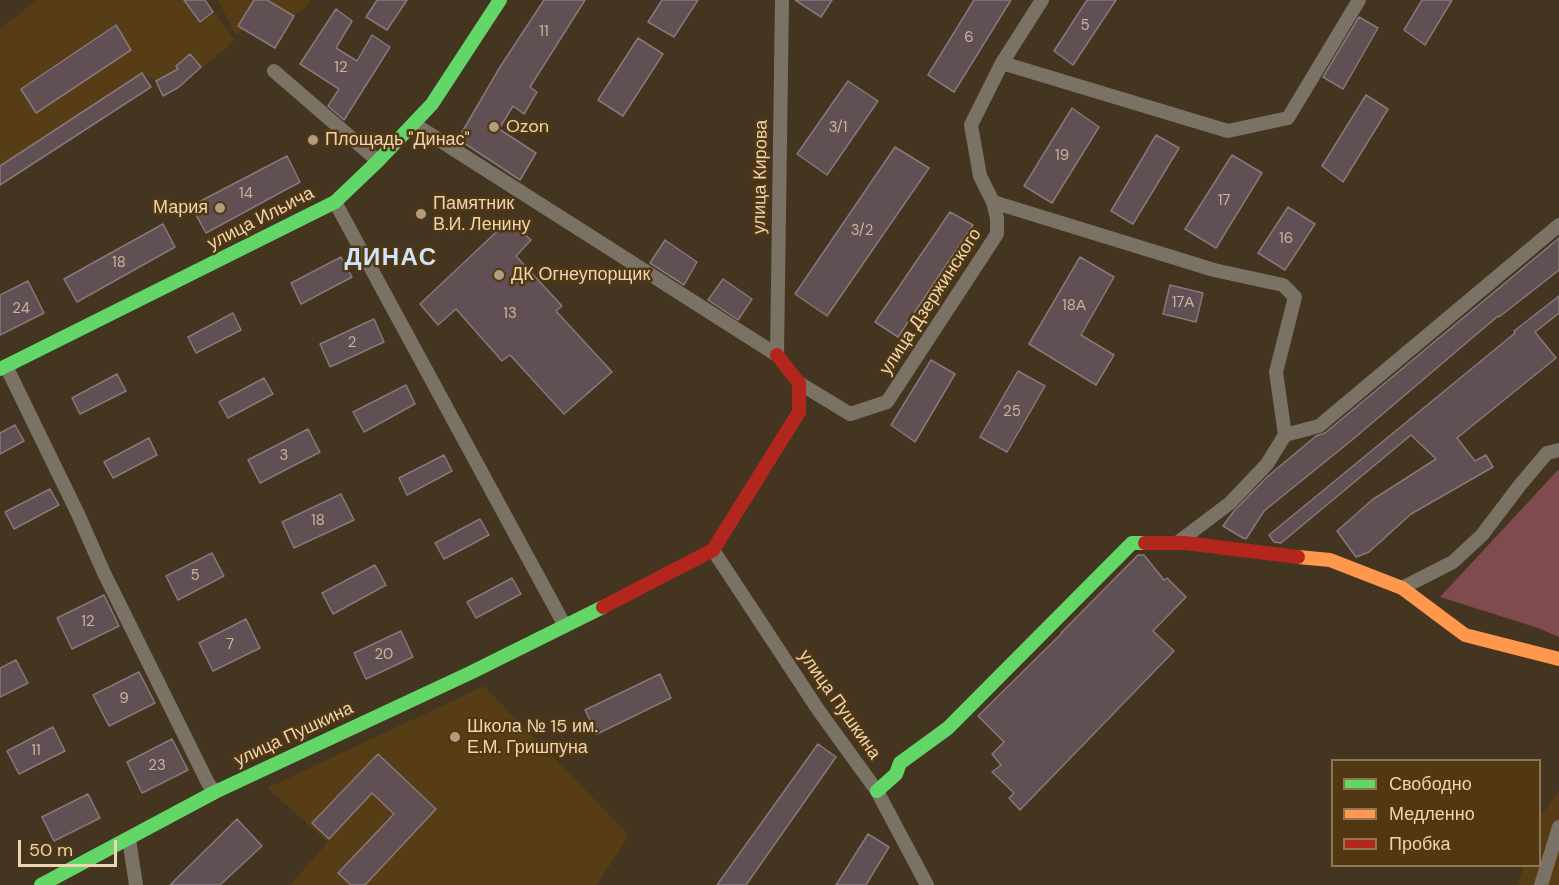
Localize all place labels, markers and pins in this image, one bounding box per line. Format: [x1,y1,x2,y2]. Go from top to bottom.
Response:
place label: Ozon [506,116,549,138]
marker: Ozon [487,120,501,134]
place label: Площадь "Динас" [325,129,470,151]
marker: Площадь "Динас" [306,133,320,147]
place label: Памятник В.И. Ленину [433,193,531,236]
place label: Мария [153,197,208,219]
marker: Мария [213,201,227,215]
marker: Памятник В.И. Ленину [414,207,428,221]
place label: ДК Огнеупорщик [511,264,650,286]
marker: ДК Огнеупорщик [492,268,506,282]
place label: Школа № 15 им. Е.М. Гришпуна [467,716,598,758]
marker: Школа № 15 им. Е.М. Гришпуна [448,730,462,744]

